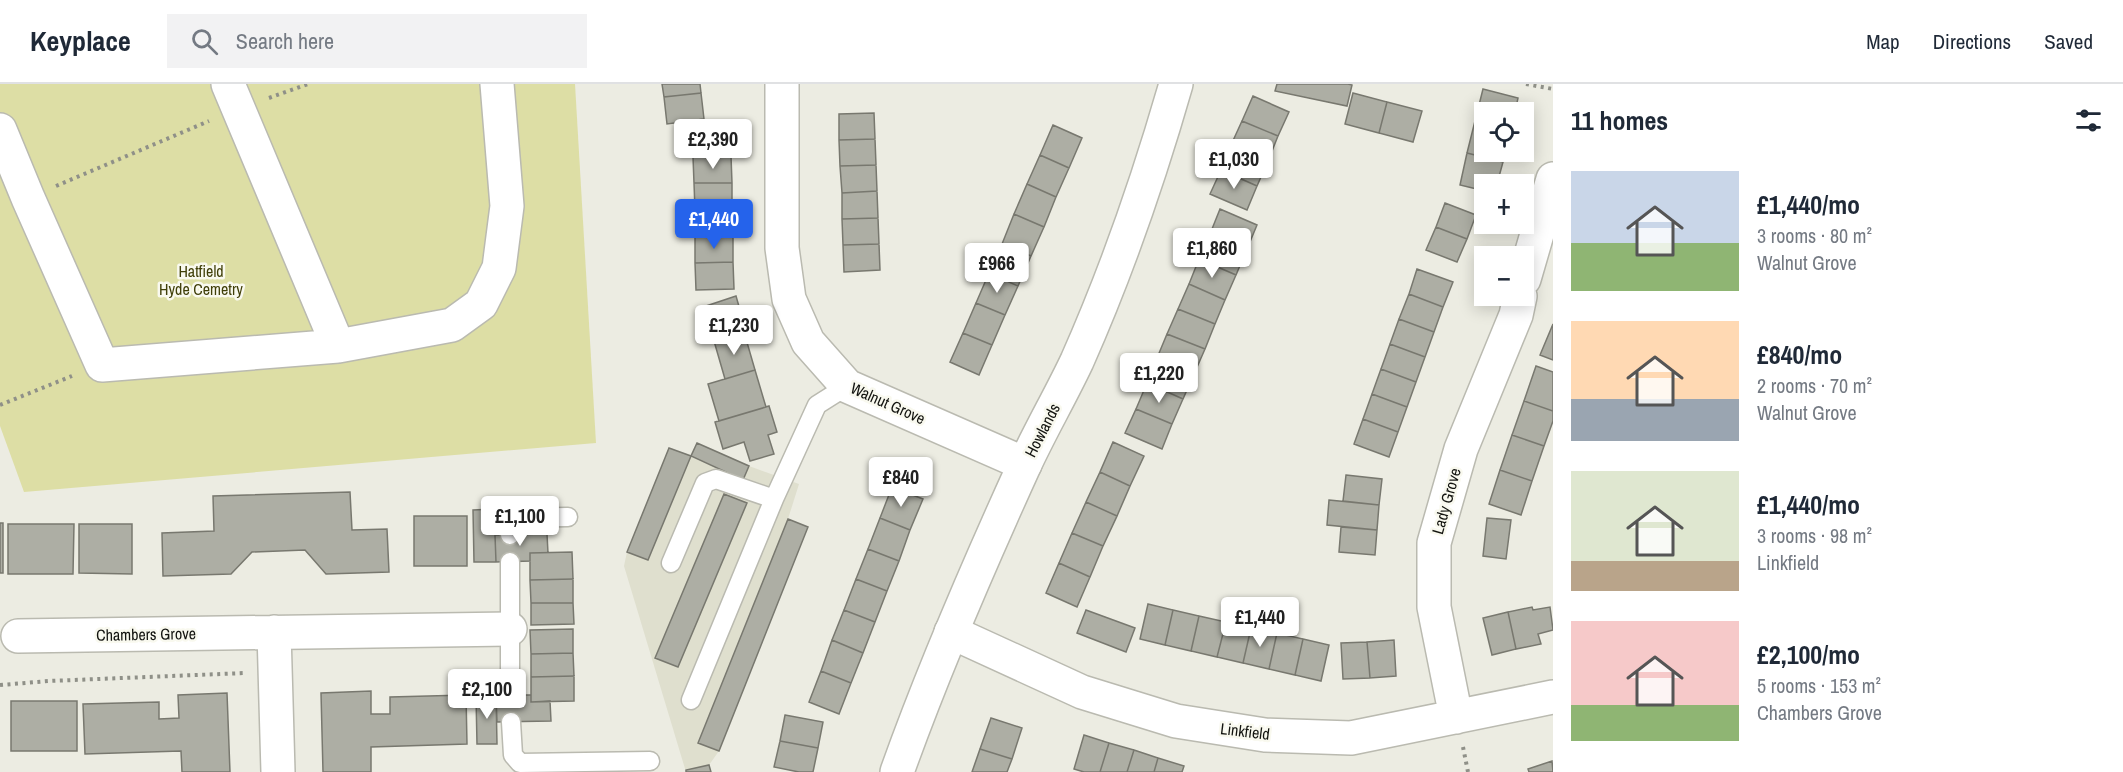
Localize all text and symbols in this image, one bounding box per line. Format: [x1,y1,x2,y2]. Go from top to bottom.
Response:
search box [167,14,587,68]
text: Keyplace [30,22,131,60]
icon: search [188,25,221,58]
text: Search here [236,26,334,56]
text: Map [1866,27,1900,56]
text: Directions [1933,27,2011,56]
text: Saved [2044,27,2093,56]
map controls [1474,102,1534,306]
button: locate [1474,102,1534,162]
text: 11 homes [1571,103,1668,138]
icon: filters [2072,104,2105,137]
pin: £2,390 [664,119,762,170]
text: £2,390 [688,125,738,152]
pin: £1,030 [1185,139,1283,190]
text: £1,030 [1209,145,1259,172]
button: + [1474,174,1534,234]
text: £1,440/mo [1757,187,1860,222]
icon: home [1619,195,1691,267]
pin: £1,440 [665,199,763,250]
text: £1,440 [689,205,739,232]
text: 3 rooms · 80 m² [1757,222,1872,249]
pin: £1,860 [1163,228,1261,279]
text: £1,860 [1187,234,1237,261]
pin: £966 [961,243,1033,294]
button: − [1474,246,1534,306]
text: £966 [979,249,1015,276]
text: Walnut Grove [1757,249,1857,276]
park label: Hatfield Hyde Cemetry [159,260,243,300]
pin: £1,230 [685,305,783,356]
text: £1,230 [709,311,759,338]
text: £840/mo [1757,337,1842,372]
icon: home [1619,345,1691,417]
pin: £1,220 [1110,353,1208,404]
text: £1,220 [1134,359,1184,386]
text: 2 rooms · 70 m² [1757,372,1872,399]
street label: Walnut Grove [847,377,929,429]
street label: Howlands [1019,399,1065,461]
text: Walnut Grove [1757,399,1857,426]
pin: £840 [865,457,937,508]
text: £840 [883,463,919,490]
street label: Lady Grove [1426,465,1466,537]
text: £1,440/mo [1757,487,1860,522]
icon: home [1619,495,1691,567]
pin: £1,100 [471,496,569,547]
text: £1,100 [495,502,545,529]
text: 3 rooms · 98 m² [1757,522,1872,549]
text: Linkfield [1757,549,1819,576]
pin: £1,440 [1211,597,1309,648]
text: £1,440 [1235,603,1285,630]
street label: Chambers Grove [96,622,196,646]
text: £2,100/mo [1757,637,1860,672]
icon: home [1619,645,1691,717]
pin: £2,100 [438,669,536,720]
text: 5 rooms · 153 m² [1757,672,1881,699]
text: £2,100 [462,675,512,702]
text: Chambers Grove [1757,699,1882,726]
street label: Linkfield [1219,717,1271,745]

